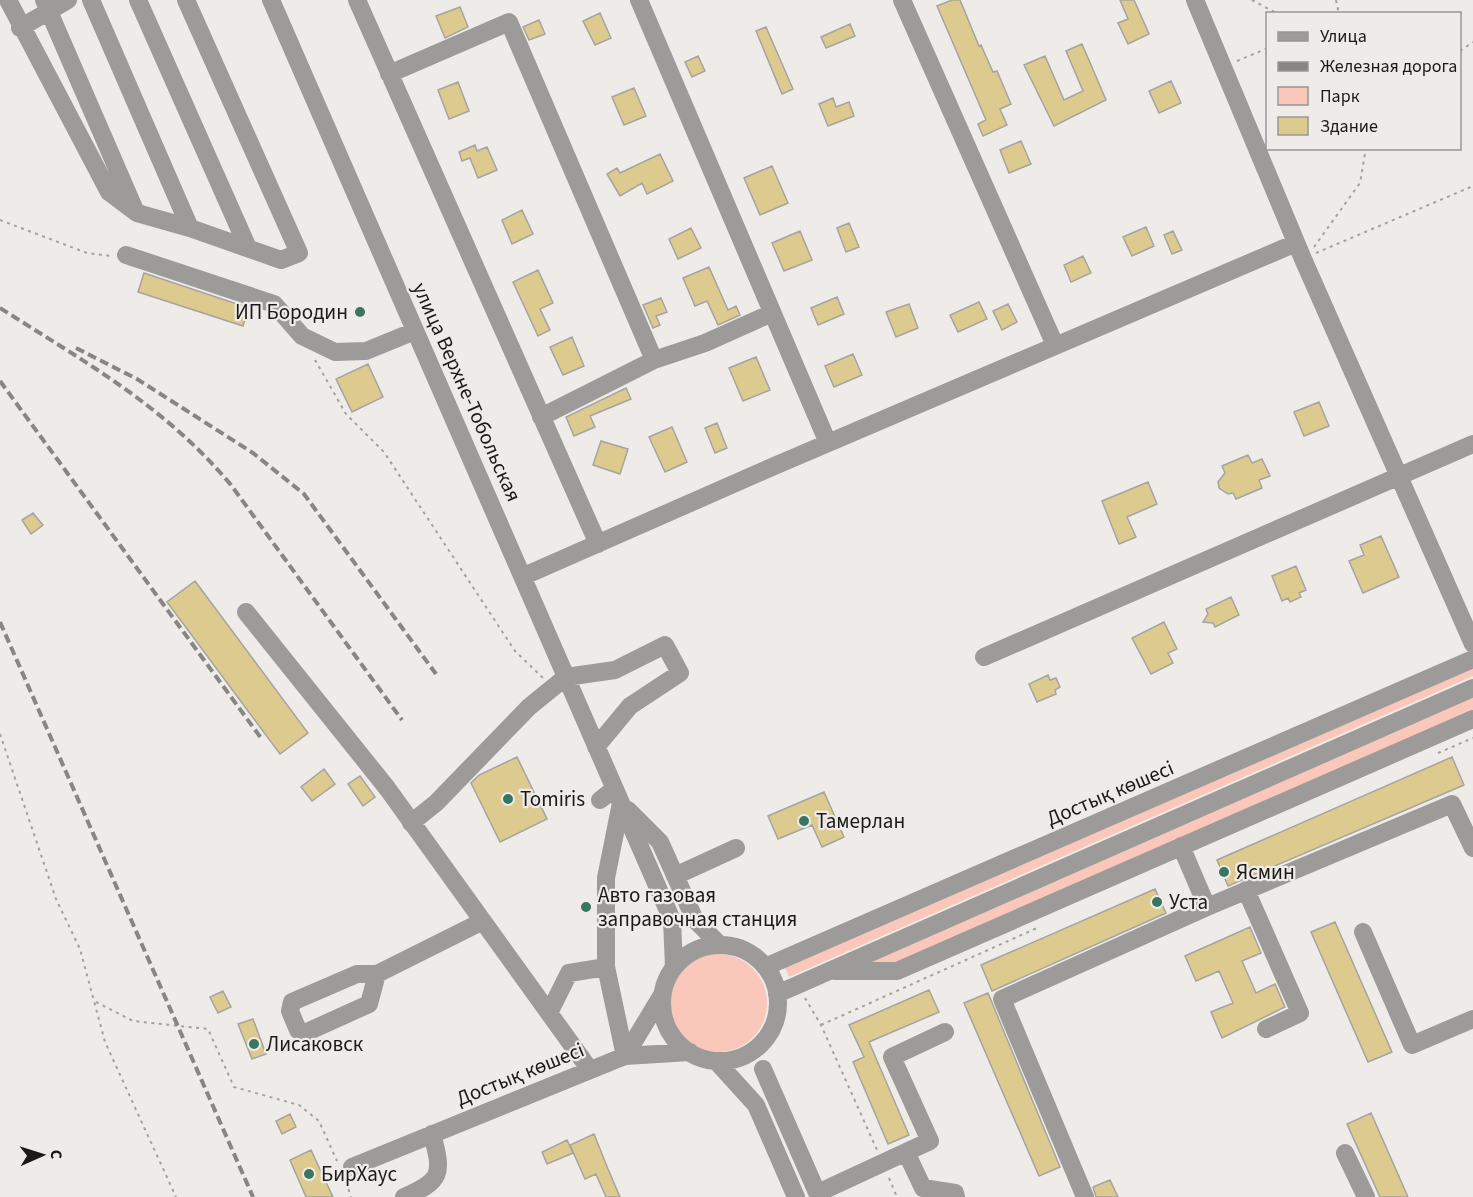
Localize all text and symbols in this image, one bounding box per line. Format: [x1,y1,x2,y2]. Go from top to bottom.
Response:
legend [1266,12,1461,150]
text: Улица [1320,24,1367,49]
text: Железная дорога [1320,54,1457,79]
text: Парк [1320,84,1360,109]
text: Здание [1320,114,1378,139]
street label: улица Верхне-Тобольская [405,278,529,506]
place label: ИП Бородин [235,297,348,327]
marker: ИП Бородин [353,305,367,319]
street label: Достық көшесі [1042,753,1178,833]
place label: Tomiris [520,784,585,814]
marker: Tomiris [501,792,515,806]
place label: Тамерлан [816,806,905,836]
marker: Тамерлан [797,814,811,828]
place label: Ясмин [1236,857,1295,887]
marker: Ясмин [1217,865,1231,879]
place label: Авто газовая заправочная станция [598,880,797,934]
place label: Уста [1169,887,1208,917]
marker: Уста [1150,895,1164,909]
marker: Авто газовая заправочная станция [579,900,593,914]
place label: Лисаковск [266,1029,364,1059]
street label: Достық көшесі [451,1035,589,1113]
marker: Лисаковск [247,1037,261,1051]
north arrow [12,1125,72,1185]
text: С [45,1149,67,1159]
place label: БирХаус [321,1159,397,1189]
marker: БирХаус [302,1167,316,1181]

